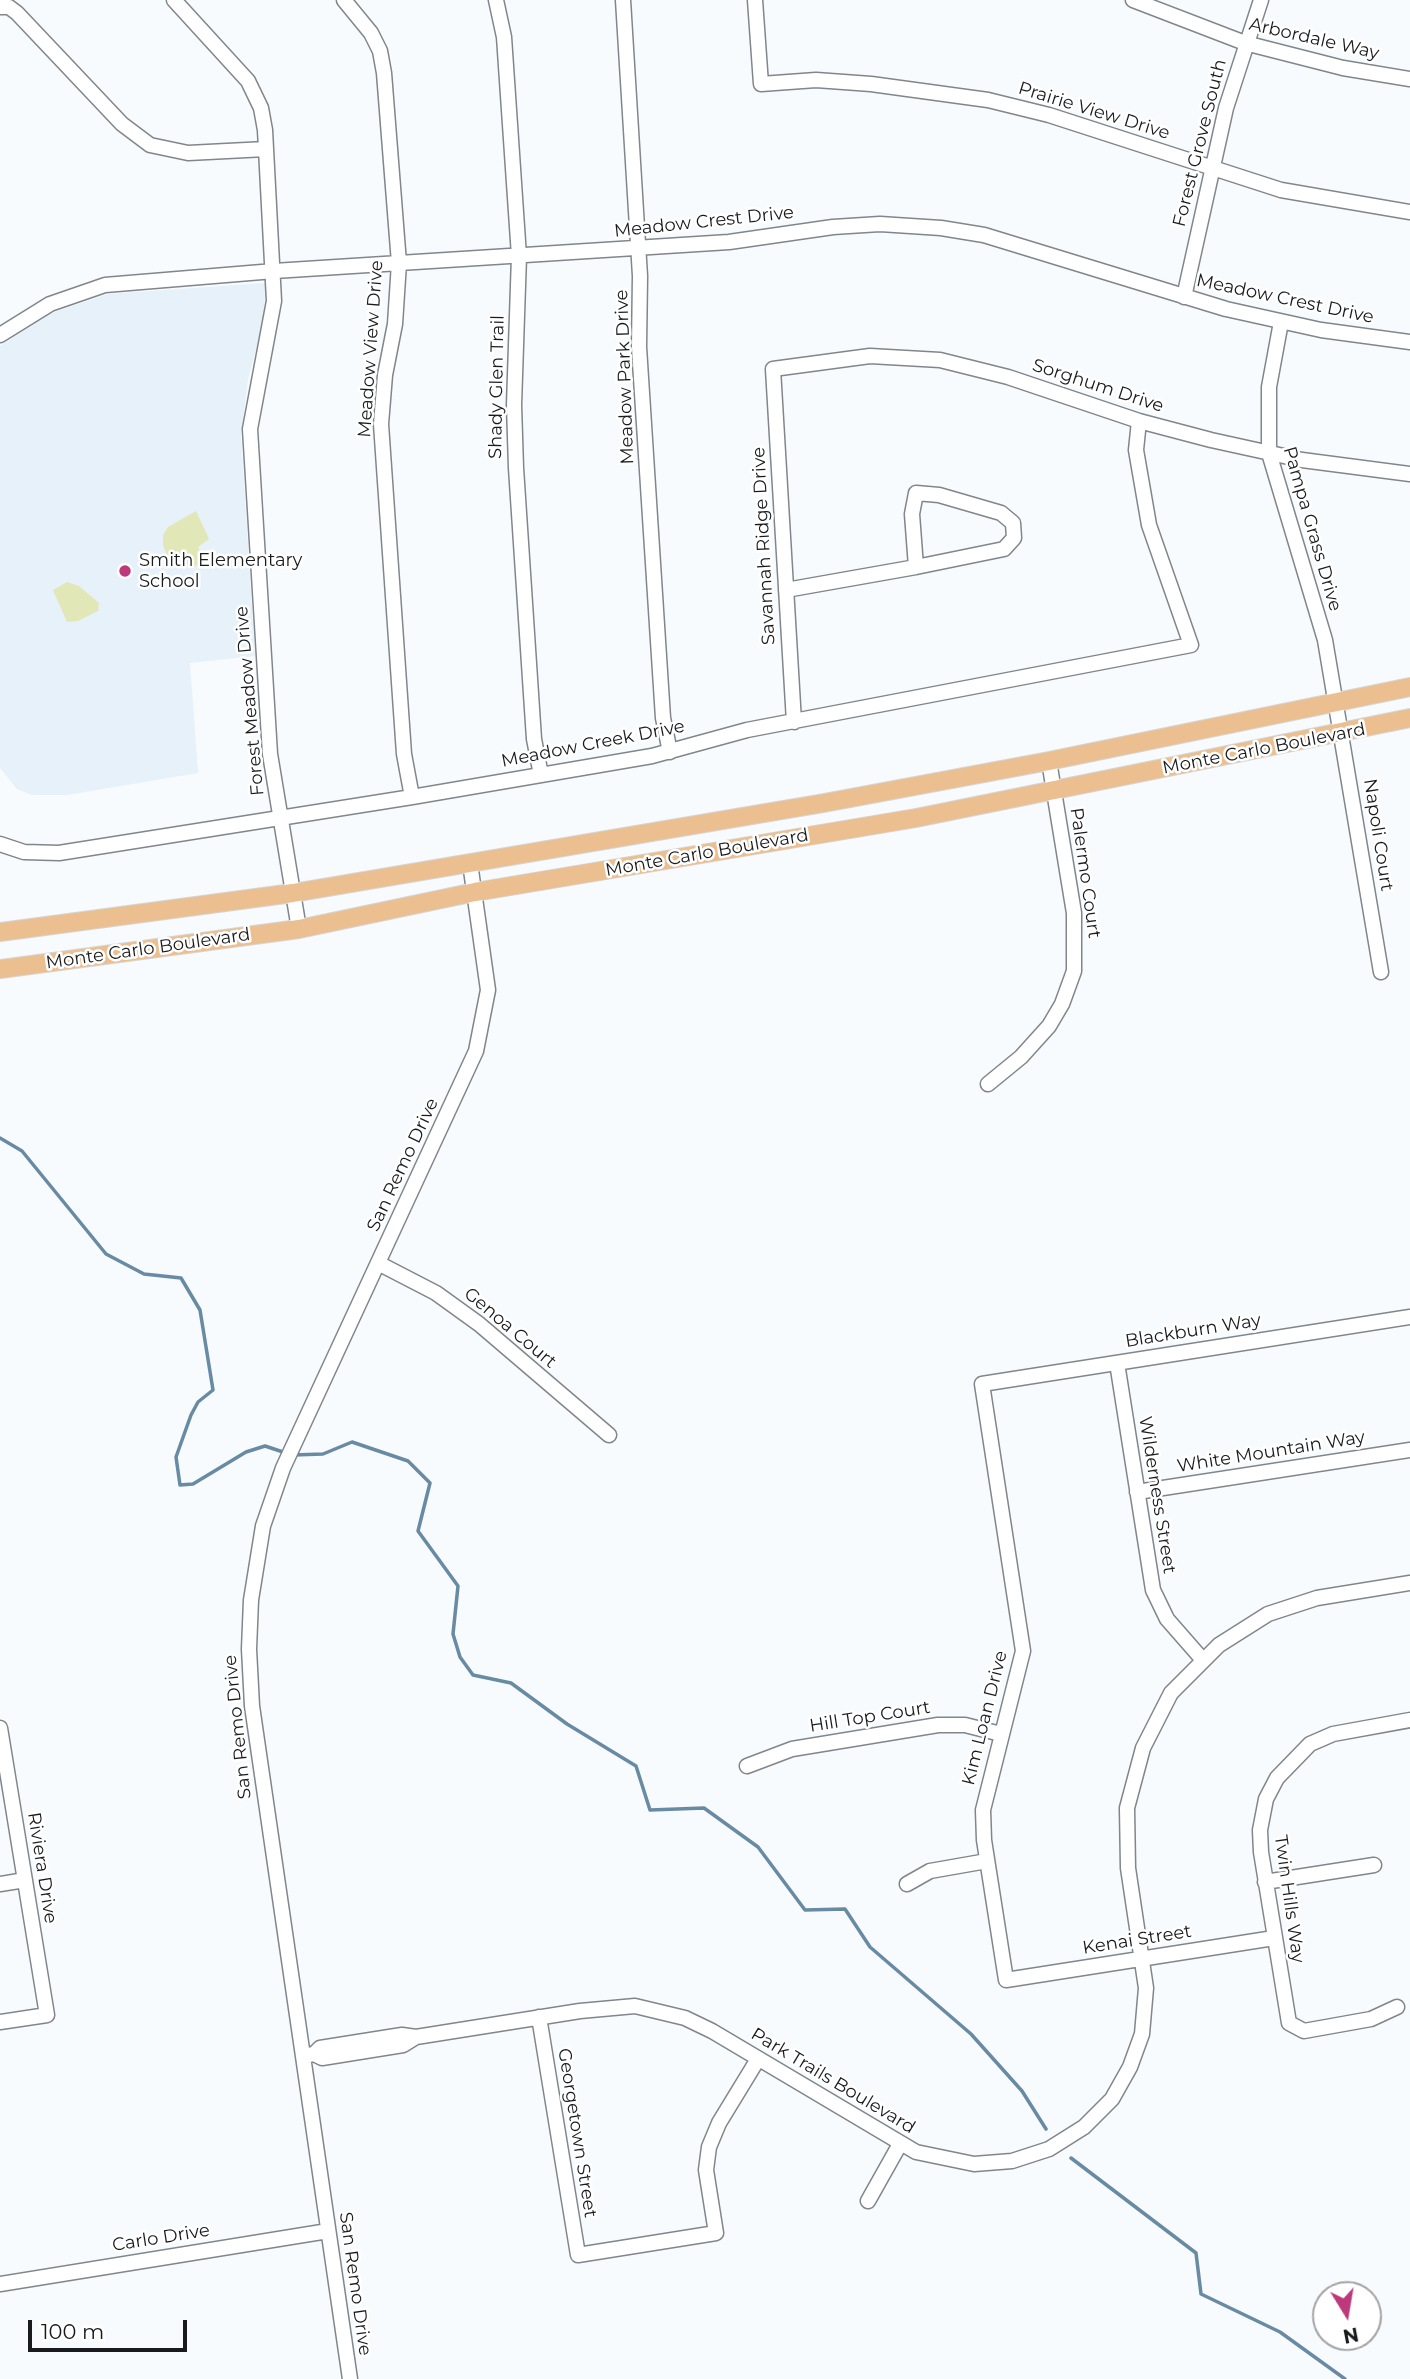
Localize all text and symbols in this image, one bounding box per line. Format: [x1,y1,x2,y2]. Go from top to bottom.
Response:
street label: Arbordale Way [1247,14,1381,64]
street label: Forest Grove South [1169,57,1231,229]
street label: Prairie View Drive [1016,78,1172,144]
street label: Meadow Crest Drive [613,202,795,242]
street label: Meadow View Drive [354,260,388,438]
street label: Meadow Crest Drive [1194,270,1376,328]
street label: Meadow Park Drive [611,289,639,465]
street label: Shady Glen Trail [485,315,509,459]
street label: Sorghum Drive [1030,355,1166,417]
street label: Pampa Grass Drive [1278,444,1346,614]
street label: Savannah Ridge Drive [748,446,780,646]
place label: Smith Elementary School [139,550,302,592]
marker: Smith Elementary School [117,563,133,579]
street label: Forest Meadow Drive [231,605,269,797]
street label: Meadow Creek Drive [500,716,686,772]
street label: Monte Carlo Boulevard [1161,719,1367,779]
street label: Napoli Court [1358,777,1398,893]
street label: Palermo Court [1065,806,1105,940]
street label: Monte Carlo Boulevard [604,824,810,882]
street label: Monte Carlo Boulevard [44,924,252,974]
street label: San Remo Drive [363,1095,443,1235]
street label: Genoa Court [459,1283,561,1373]
street label: Blackburn Way [1124,1310,1262,1352]
street label: Wilderness Street [1134,1415,1180,1575]
street label: White Mountain Way [1175,1426,1367,1478]
street label: Kim Loan Drive [958,1649,1012,1787]
street label: San Remo Drive [220,1654,256,1800]
street label: Hill Top Court [808,1697,932,1737]
street label: Riviera Drive [23,1811,61,1925]
street label: Twin Hills Way [1269,1834,1309,1964]
street label: Kenai Street [1081,1921,1193,1959]
street label: Park Trails Boulevard [747,2023,919,2139]
street label: Georgetown Street [553,2047,601,2219]
street label: San Remo Drive [334,2211,376,2357]
street label: Carlo Drive [111,2220,211,2256]
north arrow [1312,2281,1382,2351]
scale bar [32,2306,191,2350]
text: 100 m [41,2319,104,2344]
text: N [1341,2322,1360,2348]

